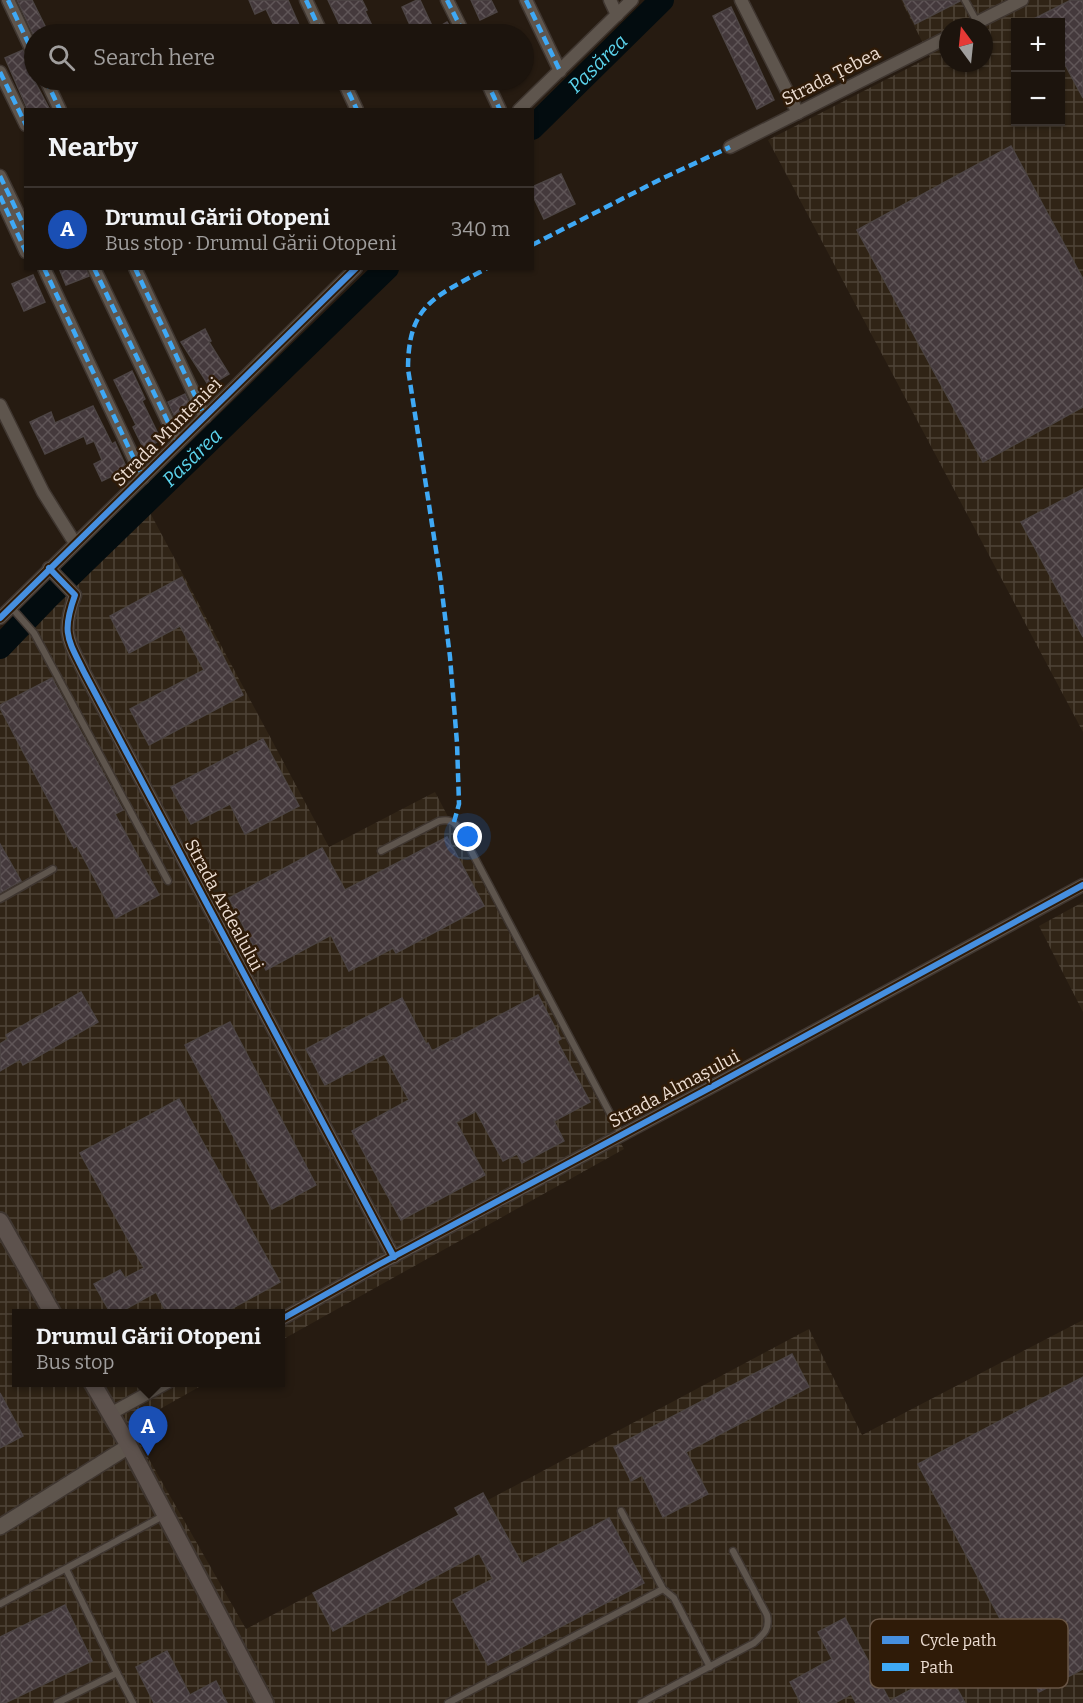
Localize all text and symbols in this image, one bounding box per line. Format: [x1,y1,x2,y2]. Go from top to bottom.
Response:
north arrow [939,18,993,72]
map controls [1011,18,1065,126]
button: + [1011,18,1065,72]
search box [24,24,534,90]
water label: Pasărea [563,29,632,98]
icon: search [45,41,78,74]
street label: Strada Țebea [778,42,885,111]
text: Search here [93,44,215,71]
button: − [1011,72,1065,126]
text: Nearby [48,132,138,163]
text: Drumul Gării Otopeni [105,204,330,231]
text: A [60,217,75,241]
text: 340 m [451,217,510,241]
text: Bus stop · Drumul Gării Otopeni [105,231,397,255]
street label: Strada Munteniei [108,373,226,491]
water label: Pasărea [157,423,227,492]
your location [453,822,482,851]
street label: Strada Ardealului [180,835,268,975]
street label: Strada Almașului [605,1045,743,1133]
popup [12,1309,285,1387]
text: Drumul Gării Otopeni [36,1323,261,1350]
text: Bus stop [36,1350,114,1374]
pin: A [128,1406,168,1456]
legend [870,1619,1068,1688]
text: Cycle path [920,1631,996,1650]
text: Path [920,1658,954,1677]

